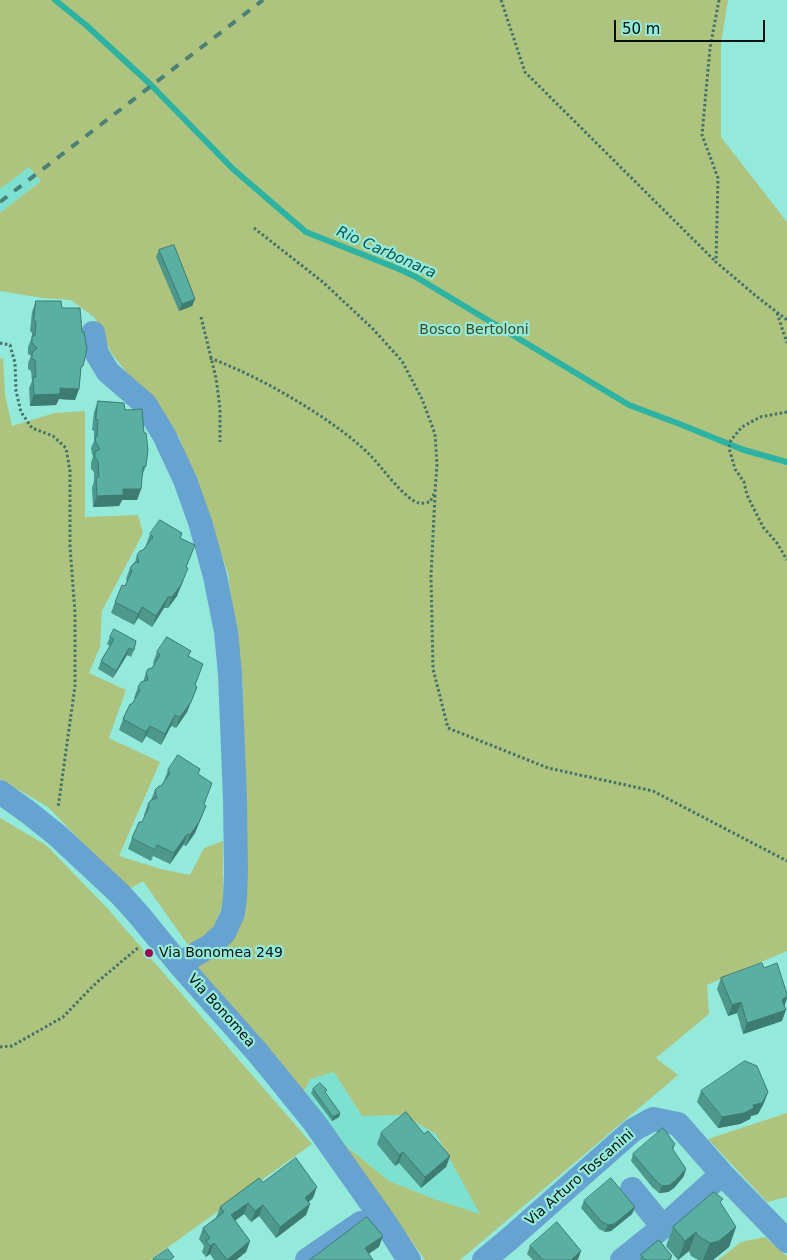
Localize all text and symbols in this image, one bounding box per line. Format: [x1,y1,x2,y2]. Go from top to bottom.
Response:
scale bar [617,10,768,42]
text: 50 m [622,20,660,38]
water label: Rio Carbonara [333,223,439,283]
park label: Bosco Bertoloni [419,322,529,338]
place label: Via Bonomea 249 [159,945,283,961]
marker: Via Bonomea 249 [143,947,155,959]
street label: Via Bonomea [184,971,258,1051]
street label: Via Arturo Toscanini [522,1126,638,1230]

